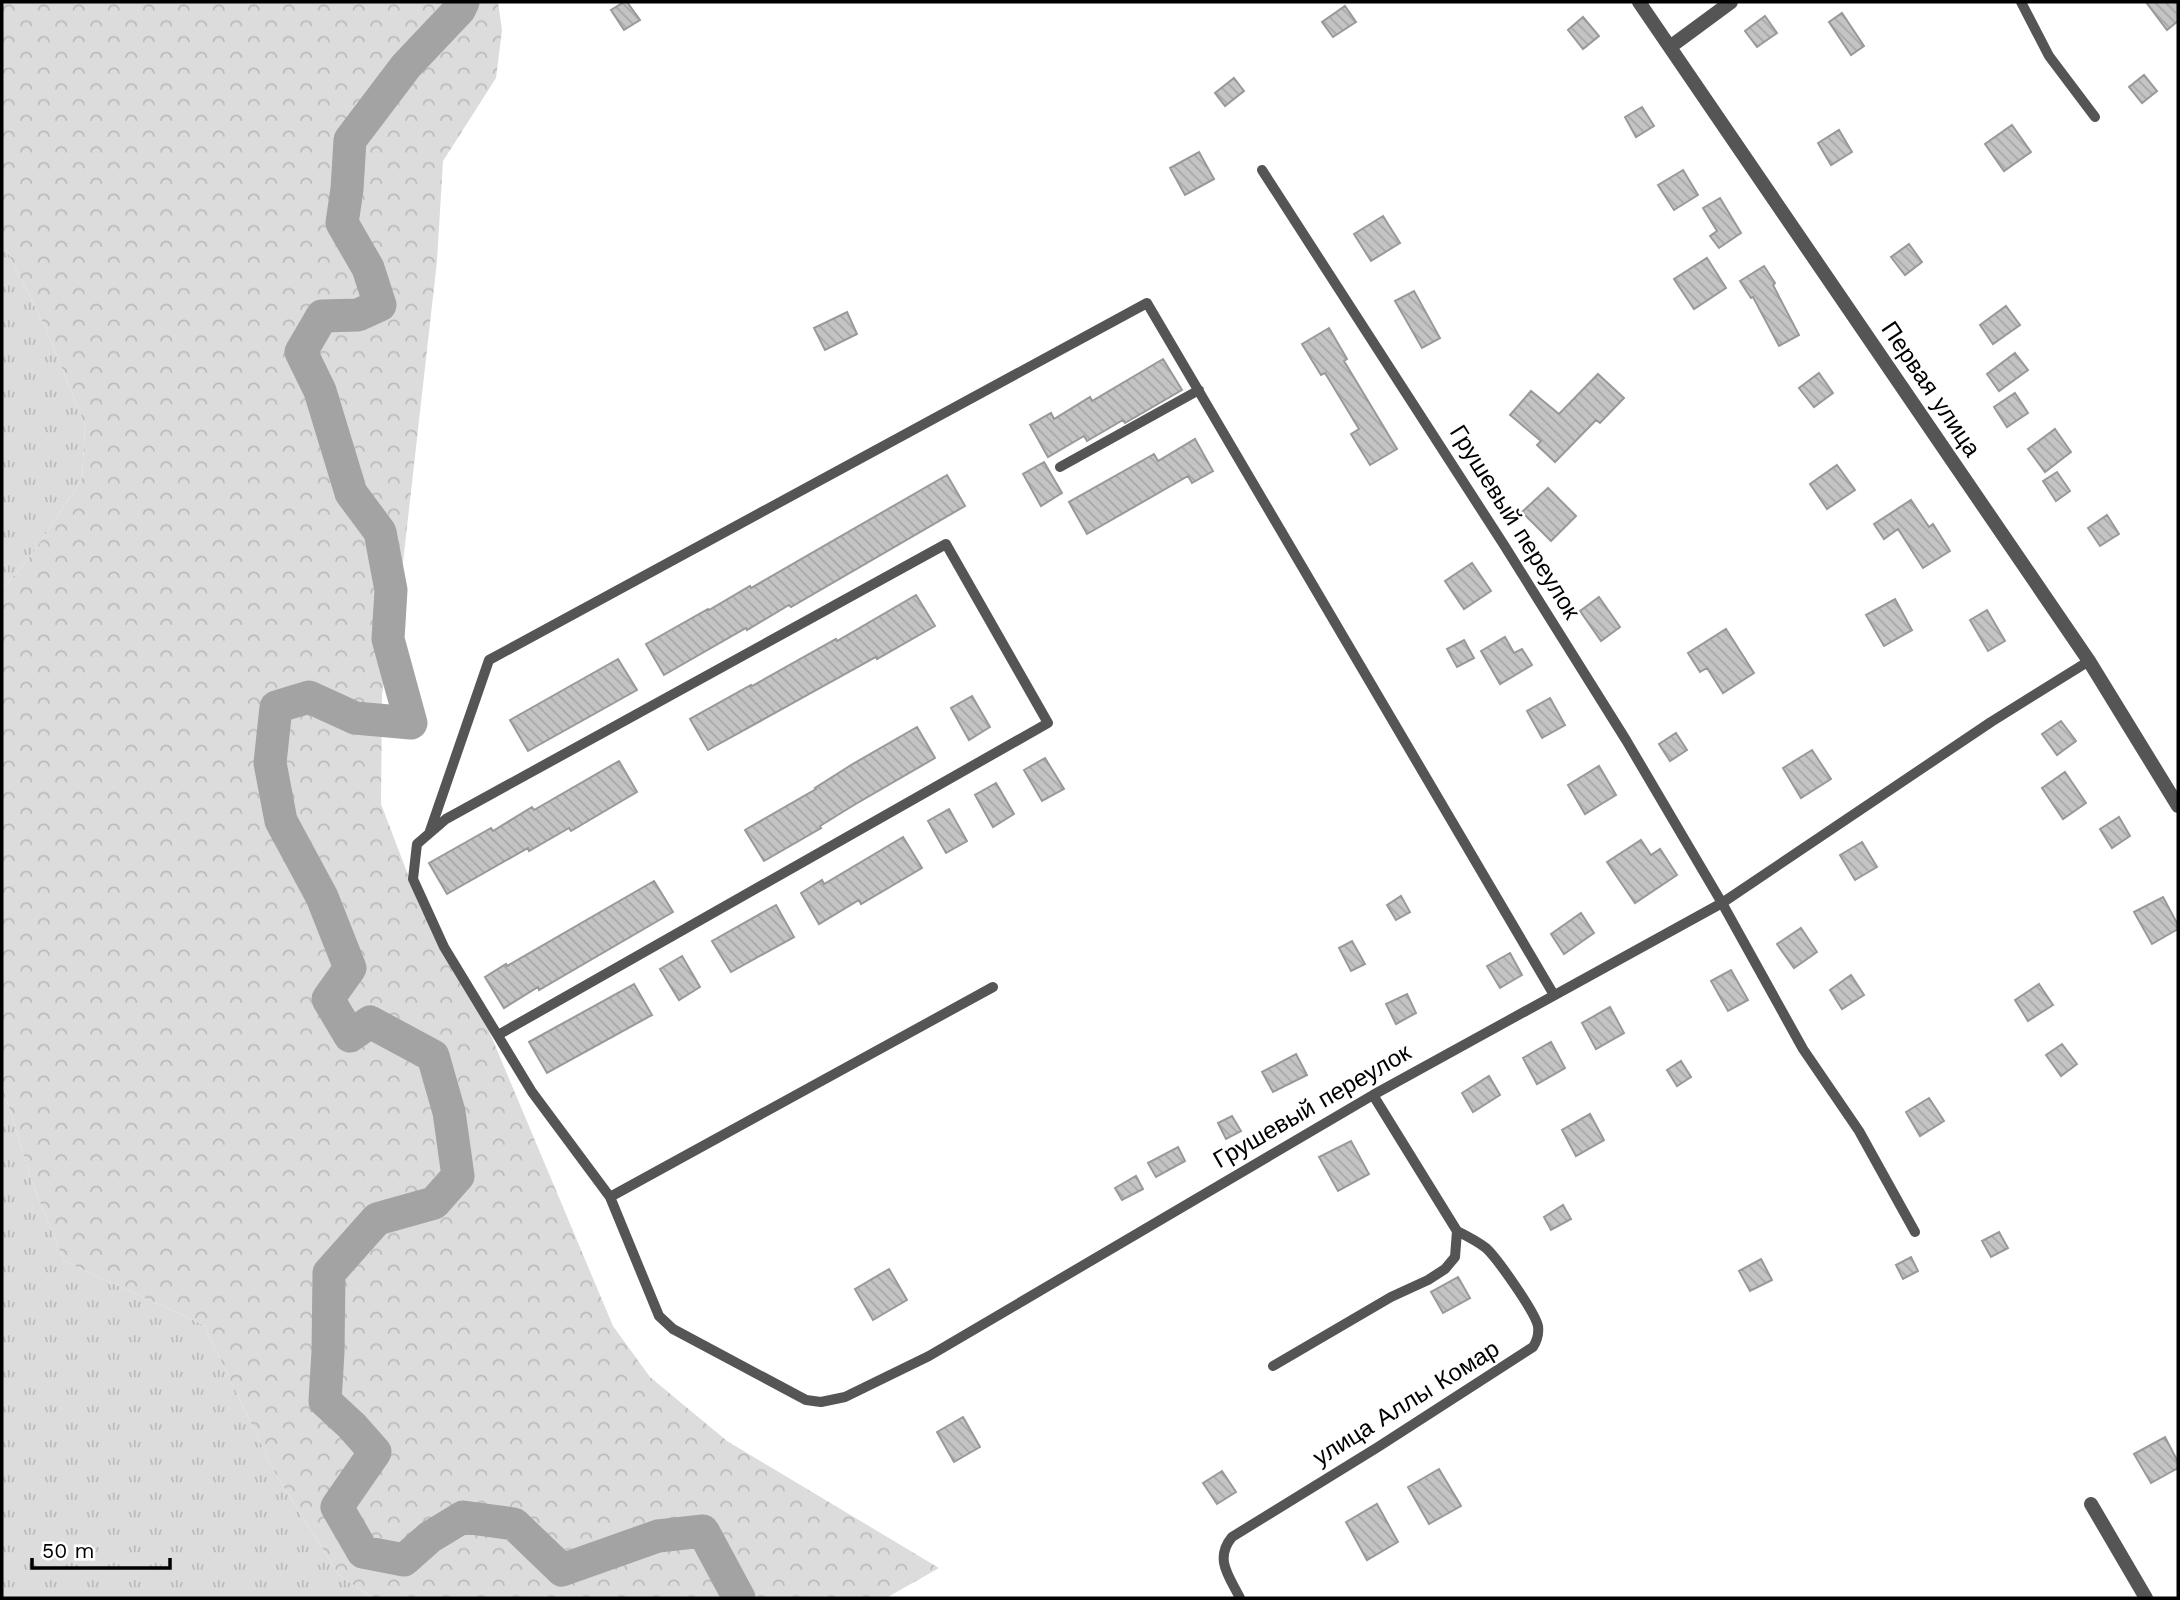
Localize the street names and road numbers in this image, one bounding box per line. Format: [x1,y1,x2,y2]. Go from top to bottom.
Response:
street label: Первая улица [1876,316,1987,462]
street label: Грушевый переулок [1444,420,1586,625]
street label: Грушевый переулок [1208,1038,1416,1174]
street label: улица Аллы Комар [1308,1334,1504,1472]

